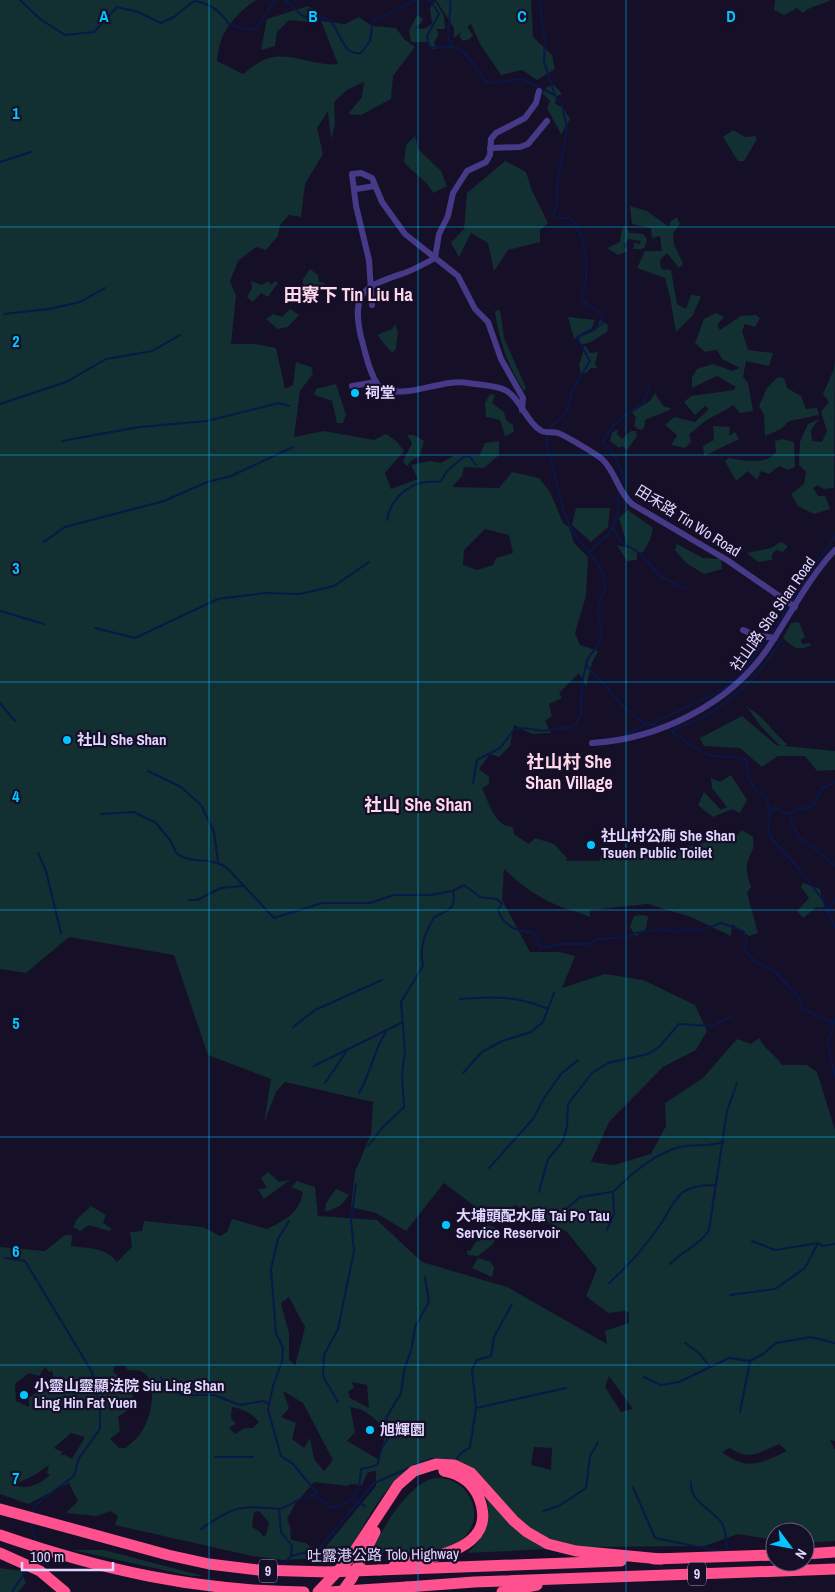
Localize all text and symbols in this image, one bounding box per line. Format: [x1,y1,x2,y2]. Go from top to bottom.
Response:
text: A [99,5,109,27]
text: B [308,5,318,27]
text: C [517,5,527,27]
text: D [726,5,736,27]
text: 1 [12,102,20,124]
district label: 田寮下 Tin Liu Ha [283,282,413,307]
text: 2 [12,330,20,352]
place label: 祠堂 [365,382,395,403]
marker: 祠堂 [349,387,361,399]
street label: 田禾路 Tin Wo Road [632,480,745,561]
street label: 社山路 She Shan Road [725,552,820,675]
text: 3 [12,557,20,579]
place label: 社山 She Shan [77,729,166,750]
marker: 社山 She Shan [61,734,73,746]
district label: 社山村 She Shan Village [525,749,613,795]
text: 4 [12,785,20,807]
district label: 社山 She Shan [364,792,472,817]
place label: 社山村公廁 She Shan Tsuen Public Toilet [601,825,735,863]
marker: 社山村公廁 She Shan Tsuen Public Toilet [585,839,597,851]
text: 5 [12,1012,20,1034]
place label: 大埔頭配水庫 Tai Po Tau Service Reservoir [456,1205,610,1243]
marker: 大埔頭配水庫 Tai Po Tau Service Reservoir [440,1219,452,1231]
text: 6 [12,1240,20,1262]
place label: 小靈山靈顯法院 Siu Ling Shan Ling Hin Fat Yuen [34,1375,224,1413]
marker: 小靈山靈顯法院 Siu Ling Shan Ling Hin Fat Yuen [18,1389,30,1401]
place label: 旭輝園 [380,1419,425,1440]
marker: 旭輝園 [364,1424,376,1436]
text: 7 [12,1467,20,1489]
north arrow [765,1522,815,1572]
scale bar [22,1540,114,1572]
street label: 吐露港公路 Tolo Highway [307,1543,460,1566]
text: 100 m [30,1546,64,1567]
text: N [791,1546,811,1562]
road number: 9 [259,1560,277,1582]
road number: 9 [688,1562,706,1586]

